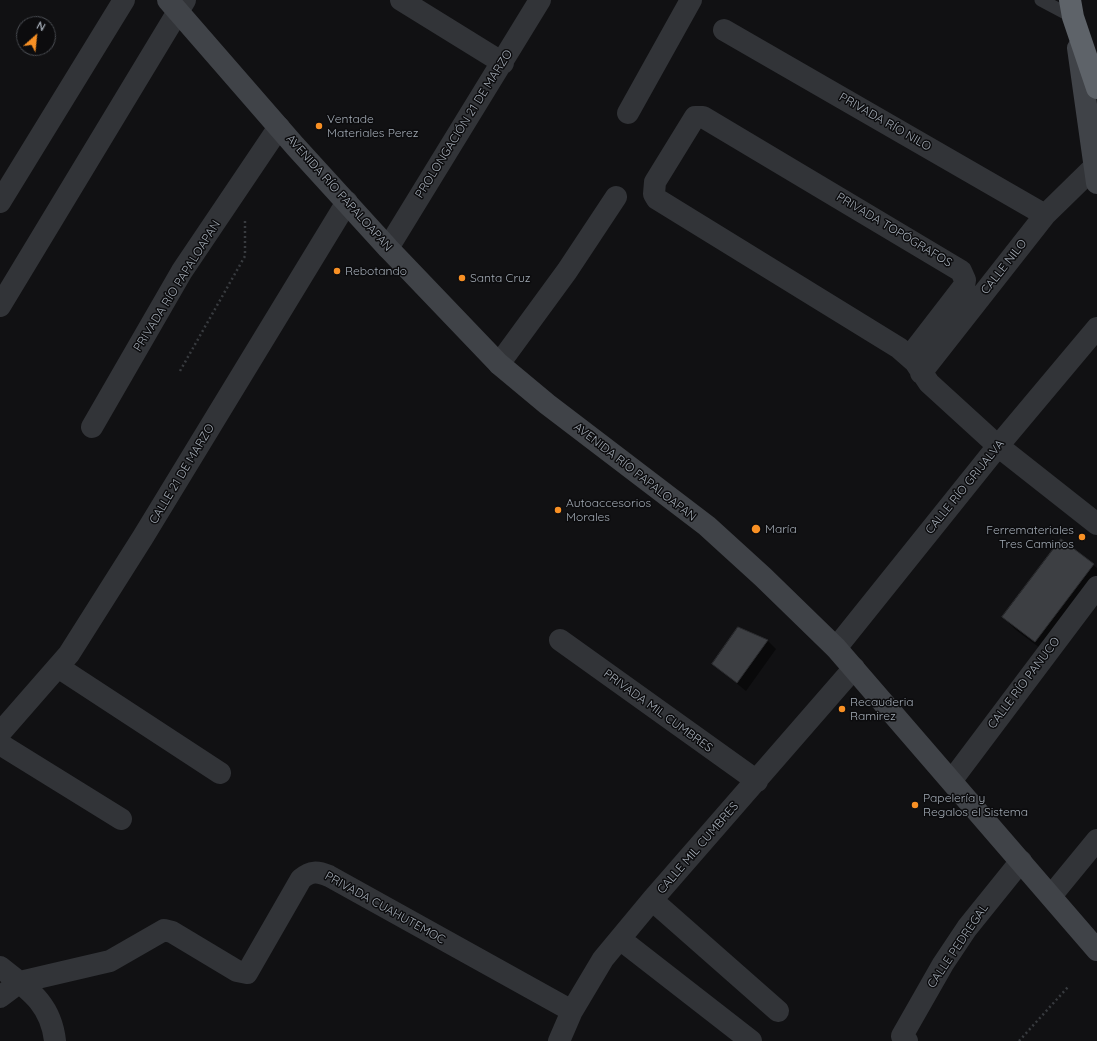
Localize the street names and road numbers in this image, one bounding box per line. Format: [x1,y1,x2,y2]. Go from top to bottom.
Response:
street label: PROLONGACIÓN 21 DE MARZO [412,47,516,201]
street label: PRIVADA RÍO NILO [836,90,934,154]
street label: AVENIDA RÍO PAPALOAPAN [283,132,395,254]
street label: PRIVADA TOPÓGRAFOS [834,190,954,270]
street label: PRIVADA RÍO PAPALOAPAN [131,218,223,354]
street label: CALLE NILO [978,237,1030,297]
street label: AVENIDA RÍO PAPALOAPAN [571,420,699,524]
street label: CALLE 21 DE MARZO [146,421,218,527]
street label: CALLE RÍO GRIJALVA [923,437,1007,537]
street label: CALLE RÍO PANUCO [985,634,1063,732]
street label: PRIVADA MIL CUMBRES [601,667,715,755]
street label: CALLE MIL CUMBRES [654,799,742,897]
street label: PRIVADA CUAHUTEMOC [322,869,448,947]
street label: CALLE PEDREGAL [925,901,991,991]

